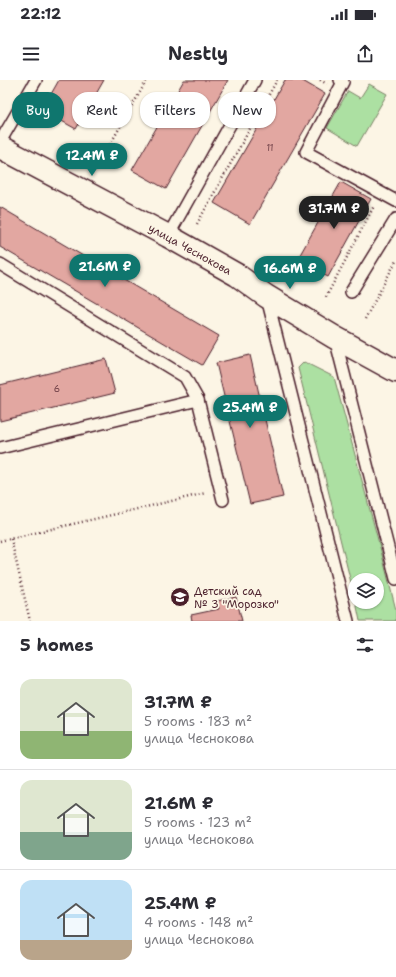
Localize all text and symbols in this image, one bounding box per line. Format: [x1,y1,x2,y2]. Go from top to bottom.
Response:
text: 22:12 [20,4,61,24]
text: Nestly [168,42,228,66]
icon: menu [20,43,42,65]
icon: share [354,43,376,65]
chip: Buy [12,92,64,128]
chip: Rent [72,92,132,128]
chip: Filters [140,92,210,128]
chip: New [218,92,276,128]
house number: 11 [266,142,274,154]
pin: 12.4M ₽ [55,143,129,177]
text: 12.4M ₽ [65,147,119,164]
pin: 31.7M ₽ [297,196,371,230]
text: 31.7M ₽ [308,200,360,217]
street label: улица Чеснокова [145,220,234,279]
pin: 21.6M ₽ [68,254,142,288]
pin: 16.6M ₽ [253,256,327,290]
text: 21.6M ₽ [78,258,132,275]
text: 16.6M ₽ [263,260,317,277]
house number: 6 [54,383,60,395]
pin: 25.4M ₽ [213,395,287,429]
text: 25.4M ₽ [222,399,278,416]
map controls [348,573,384,609]
button: layers [348,573,384,609]
place label: Детский сад № 3 "Морозко" [194,584,279,612]
school or university icon: Детский сад № 3 "Морозко" [169,586,191,608]
text: 5 homes [20,634,93,656]
icon: filters [354,634,376,656]
text: 31.7M ₽ [144,691,212,713]
icon: home [52,695,100,743]
text: 5 rooms · 183 m² [144,713,252,730]
text: улица Чеснокова [144,730,254,747]
text: 21.6M ₽ [144,792,214,814]
icon: home [52,796,100,844]
text: 5 rooms · 123 m² [144,814,252,831]
text: улица Чеснокова [144,831,254,848]
text: 25.4M ₽ [144,892,217,914]
icon: home [52,896,100,944]
text: 4 rooms · 148 m² [144,914,253,931]
text: улица Чеснокова [144,931,254,948]

